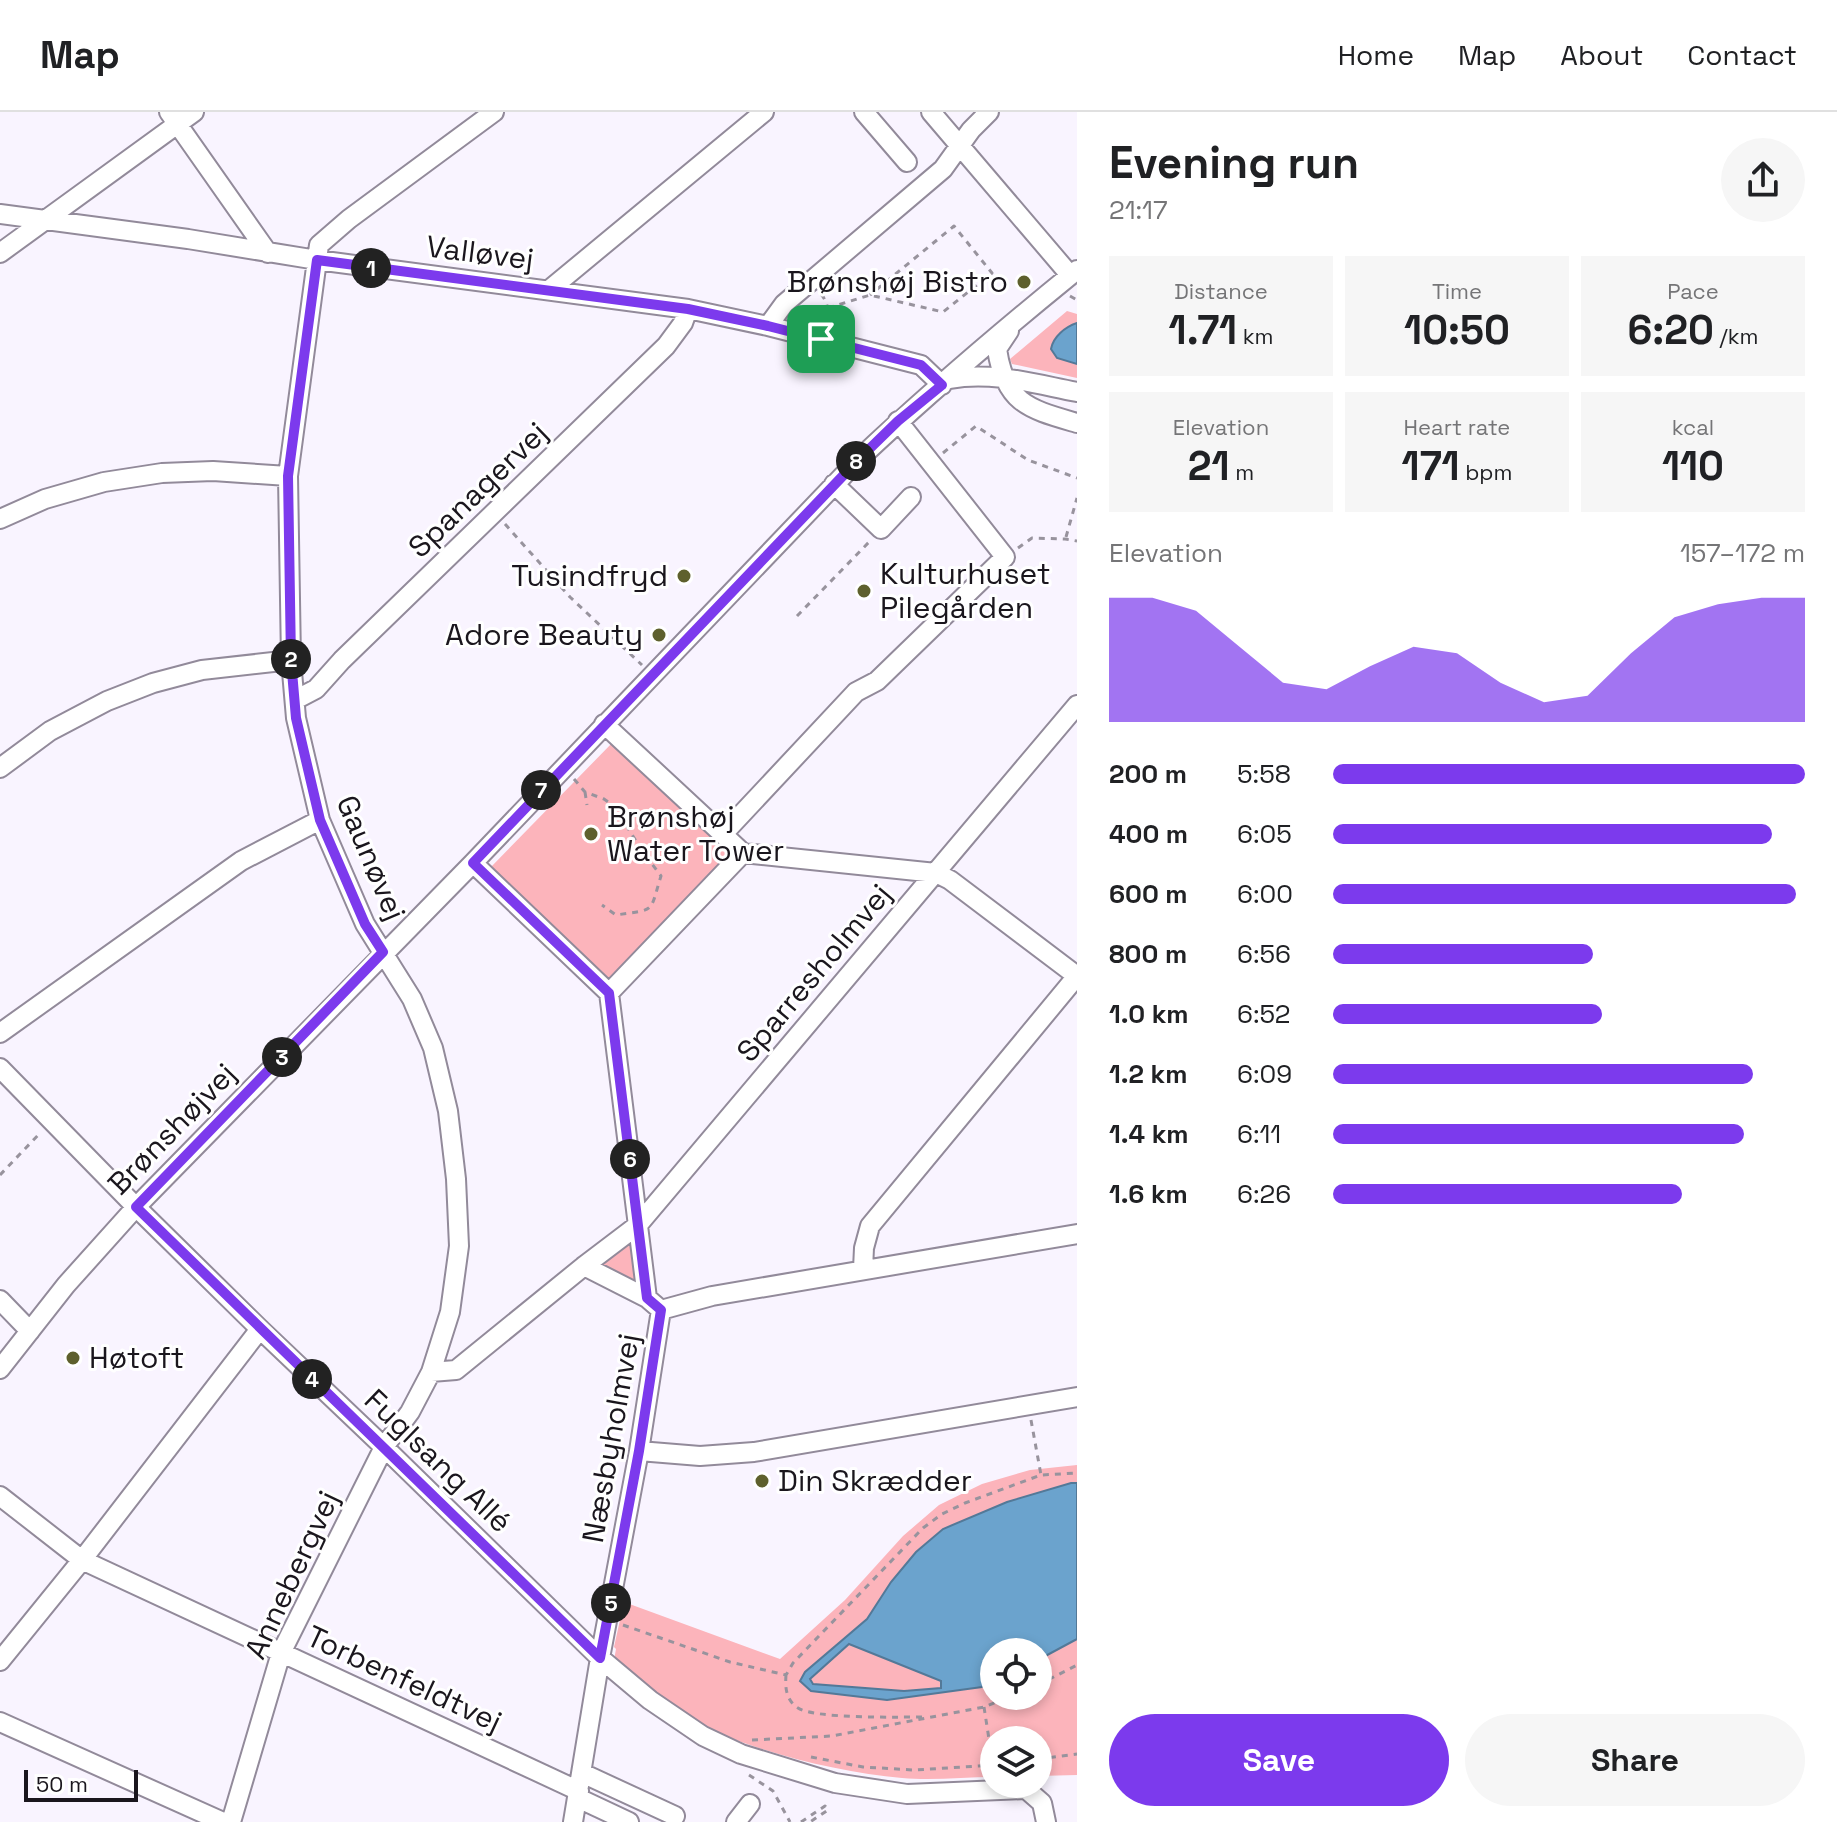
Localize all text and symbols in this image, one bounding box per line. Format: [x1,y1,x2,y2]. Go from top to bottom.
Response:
text: Map [40,31,120,79]
text: Home [1338,37,1414,73]
text: Map [1458,37,1516,73]
text: About [1560,37,1643,73]
text: Contact [1687,37,1797,73]
text: Evening run [1109,135,1359,191]
button: share [1721,138,1805,222]
text: 21:17 [1109,193,1168,227]
street label: Valløvej [424,227,536,278]
pin: 1 [351,248,391,288]
text: 1 [366,254,376,282]
place label: Brønshøj Bistro [787,262,1008,301]
marker: Brønshøj Bistro [1015,273,1033,291]
text: Distance [1174,277,1268,305]
text: Time [1432,277,1482,305]
text: Pace [1667,277,1719,305]
pin [787,305,855,373]
text: 1.71 [1169,305,1237,356]
text: 10:50 [1404,305,1510,356]
text: 6:20 [1628,305,1714,356]
icon: arrive [799,317,843,361]
text: km [1237,322,1273,350]
text: /km [1714,322,1758,350]
street label: Spanagervej [400,413,556,566]
text: Elevation [1173,413,1269,441]
text: Heart rate [1404,413,1510,441]
text: kcal [1672,413,1714,441]
pin: 8 [836,441,876,481]
text: 21 [1188,441,1230,492]
text: 171 [1402,441,1460,492]
text: 110 [1662,441,1724,492]
text: 8 [849,447,863,475]
text: m [1230,458,1254,486]
text: bpm [1460,458,1512,486]
text: Elevation [1109,536,1223,570]
text: 157–172 m [1680,536,1805,570]
place label: Kulturhuset Pilegården [880,554,1050,627]
place label: Tusindfryd [511,556,668,595]
marker: Tusindfryd [675,567,693,585]
marker: Kulturhuset Pilegården [855,582,873,600]
place label: Adore Beauty [445,615,643,654]
marker: Adore Beauty [650,626,668,644]
pin: 2 [271,639,311,679]
text: 2 [284,645,298,673]
text: 200 m [1109,757,1187,791]
text: 5:58 [1237,757,1291,791]
pin: 7 [521,770,561,810]
text: 7 [535,776,547,804]
street label: Gaunøvej [328,789,415,926]
place label: Brønshøj Water Tower [607,797,784,870]
text: 400 m [1109,817,1188,851]
text: 6:05 [1237,817,1292,851]
marker: Brønshøj Water Tower [582,825,600,843]
street label: Sparresholmvej [728,876,900,1070]
text: 600 m [1109,877,1188,911]
text: 6:00 [1237,877,1293,911]
text: 800 m [1109,937,1187,971]
text: 6:56 [1237,937,1291,971]
text: 1.0 km [1109,997,1189,1031]
text: 6:52 [1237,997,1291,1031]
pin: 3 [262,1037,302,1077]
text: 3 [275,1043,289,1071]
street label: Brønshøjvej [99,1055,244,1203]
text: 1.2 km [1109,1057,1187,1091]
text: 6:09 [1237,1057,1292,1091]
text: 1.4 km [1109,1117,1189,1151]
text: 6:11 [1237,1117,1281,1151]
pin: 6 [610,1139,650,1179]
text: 6 [623,1145,637,1173]
text: 1.6 km [1109,1177,1188,1211]
text: 6:26 [1237,1177,1291,1211]
street label: Næsbyholmvej [573,1330,648,1545]
place label: Høtoft [89,1338,184,1377]
marker: Høtoft [64,1349,82,1367]
pin: 4 [292,1359,332,1399]
text: 4 [305,1365,319,1393]
street label: Fuglsang Allé [356,1380,520,1541]
place label: Din Skrædder [778,1461,972,1500]
marker: Din Skrædder [753,1472,771,1490]
street label: Annebergvej [236,1484,348,1665]
pin: 5 [591,1583,631,1623]
text: 5 [604,1589,618,1617]
street label: Torbenfeldtvej [300,1616,508,1741]
map controls [980,1638,1052,1798]
button: locate [980,1638,1052,1710]
button: Save [1109,1714,1449,1806]
button: Share [1465,1714,1805,1806]
button: layers [980,1726,1052,1798]
scale bar [24,1766,138,1802]
text: 50 m [36,1770,88,1798]

